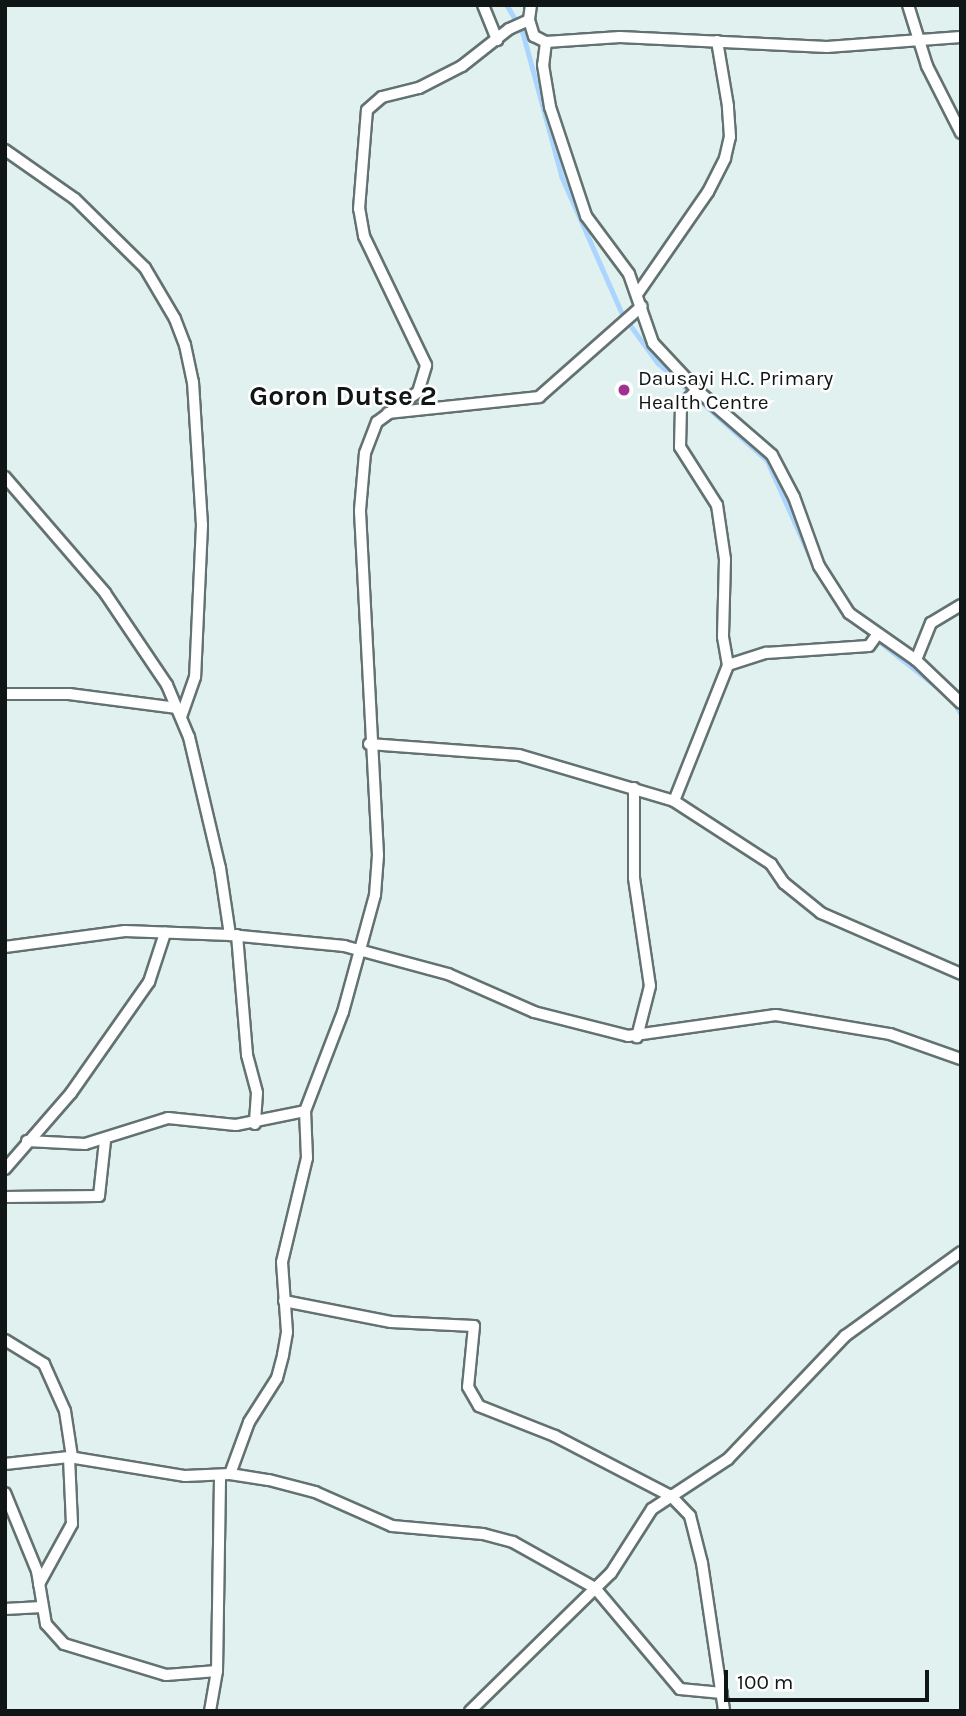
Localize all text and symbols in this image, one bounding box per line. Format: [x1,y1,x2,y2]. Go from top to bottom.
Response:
place label: Dausayi H.C. Primary Health Centre [638,365,833,415]
district label: Goron Dutse 2 [249,379,437,413]
marker: Dausayi H.C. Primary Health Centre [616,382,632,398]
scale bar [728,1656,933,1700]
text: 100 m [737,1670,794,1694]

